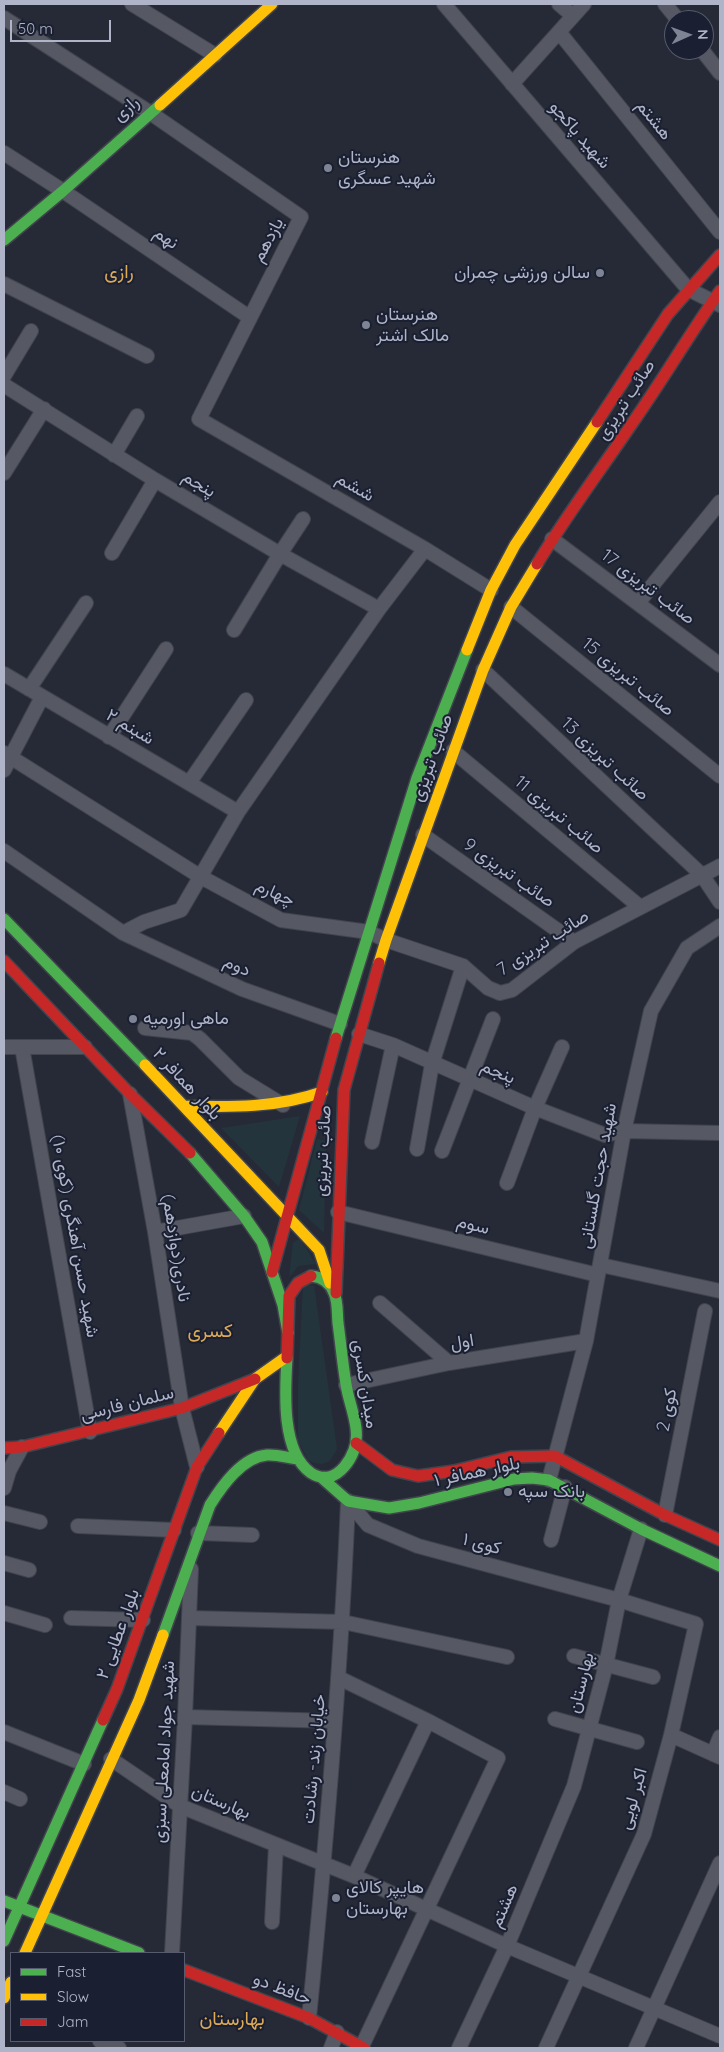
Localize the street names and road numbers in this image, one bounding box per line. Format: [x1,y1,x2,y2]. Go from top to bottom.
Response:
street label: رازی [108,92,144,126]
street label: هشتم [631,95,677,145]
street label: شهید پاکجو [545,97,615,173]
street label: یازدهم [247,214,289,266]
street label: نهم [149,222,183,254]
street label: صائب تبریزی [592,356,660,444]
street label: پنجم [178,466,220,502]
street label: ششم [332,467,378,507]
street label: صائب تبریزی 17 [597,545,699,629]
street label: صائب تبریزی 15 [577,633,679,721]
street label: شبنم ۲ [102,704,158,750]
street label: صائب تبریزی [406,711,458,805]
street label: صائب تبریزی 13 [556,713,654,805]
street label: صائب تبریزی 11 [510,771,608,859]
street label: صائب تبریزی 9 [459,834,559,912]
street label: چهارم [252,875,298,911]
street label: صائب تبریزی 7 [493,905,593,981]
street label: دوم [220,951,254,981]
street label: بلوار همافر ۲ [148,1043,226,1125]
street label: پنجم [478,1055,518,1089]
street label: شهید حجت گلستانی [575,1102,621,1250]
street label: صائب تبریزی [310,1105,336,1197]
street label: شهید حسن آهنگری (کوی ۱۰) [47,1133,103,1339]
street label: نادری(دوازدهم) [157,1193,195,1303]
street label: سوم [454,1211,492,1239]
street label: اول [449,1329,475,1355]
street label: میدان کسری [347,1338,383,1430]
street label: سلمان فارسی [78,1382,176,1426]
street label: کوی 2 [652,1387,682,1433]
street label: بلوار همافر ۱ [432,1452,522,1492]
street label: کوی ۱ [460,1529,504,1559]
street label: بلوار عطایی ۲ [92,1586,144,1682]
street label: بهارستان [563,1650,599,1716]
street label: شهید جواد امامعلی سبزی [148,1660,180,1844]
street label: خیابان زند- رشادت [298,1693,330,1825]
street label: اکبر لویی [614,1766,652,1832]
street label: بهارستان [188,1780,254,1824]
street label: هشتم [485,1881,523,1931]
street label: حافظ دو [250,1968,314,2010]

